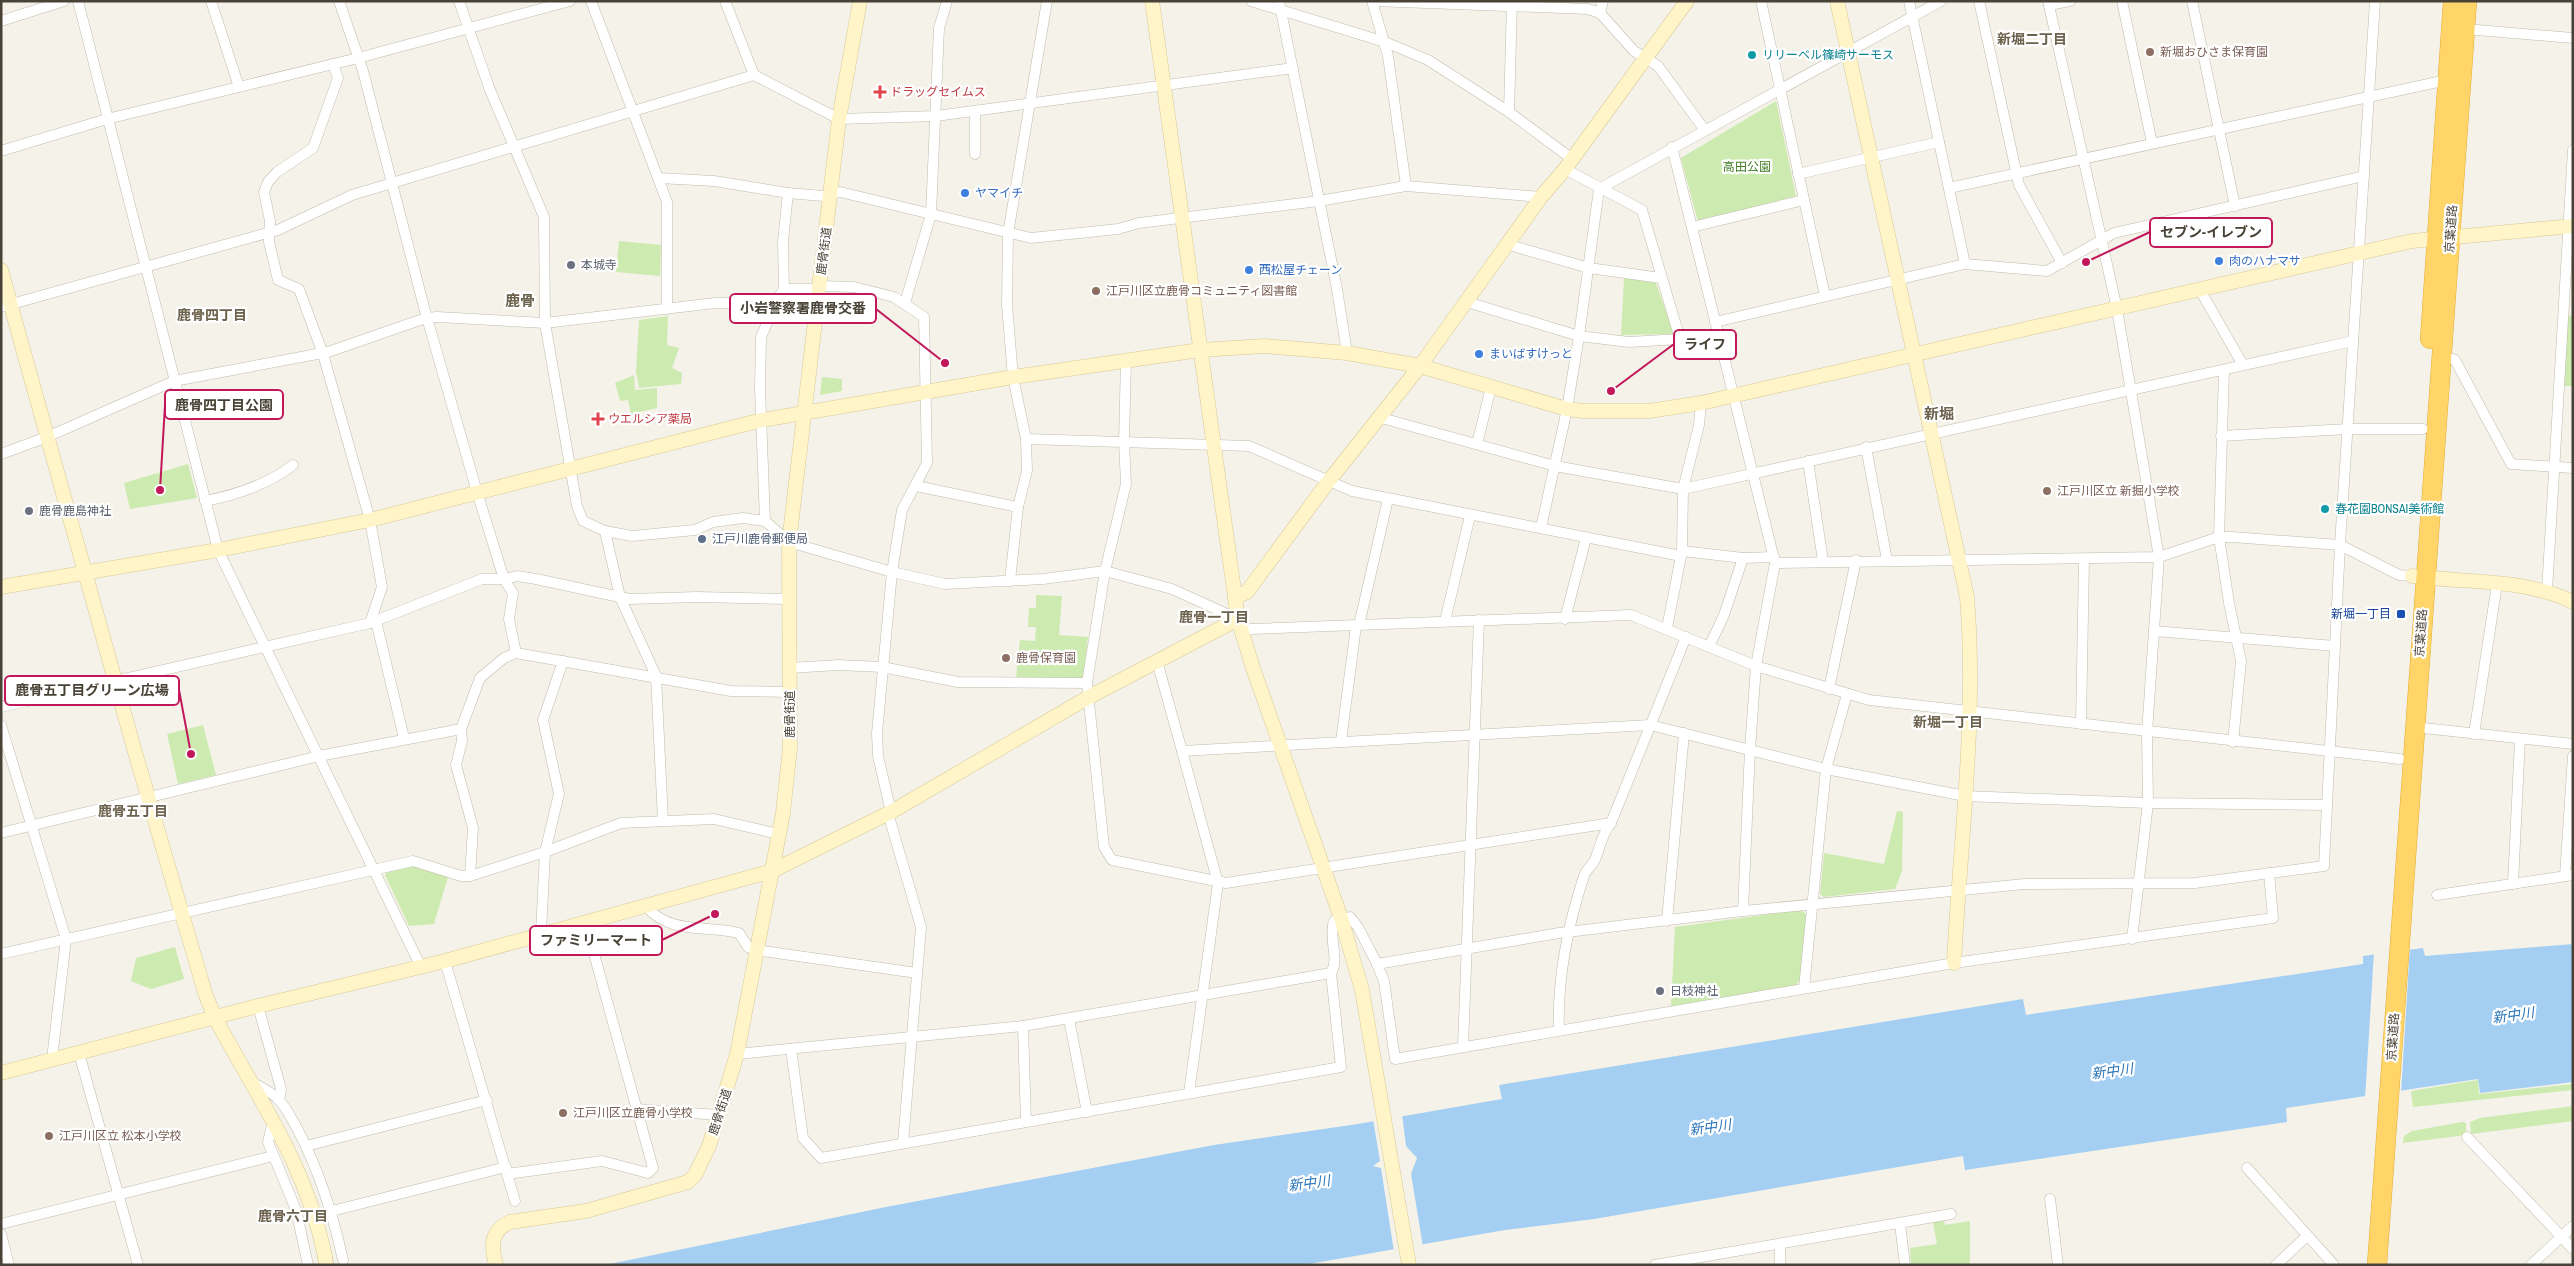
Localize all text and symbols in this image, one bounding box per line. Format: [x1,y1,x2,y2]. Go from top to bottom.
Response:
district label: 新堀二丁目 [1997,30,2067,48]
place label: 新堀おひさま保育園 [2160,44,2268,60]
marker: 新堀おひさま保育園 [2144,46,2156,58]
place label: リリーベル篠崎サーモス [1762,47,1894,63]
marker: リリーベル篠崎サーモス [1746,49,1758,61]
place label: ドラッグセイムス [890,84,986,100]
marker: ドラッグセイムス [874,86,886,98]
park label: 高田公園 [1723,159,1771,175]
place label: ヤマイチ [975,185,1023,201]
marker: ヤマイチ [959,187,971,199]
street label: 京葉道路 [2441,204,2461,254]
callout: セブン-イレブン [2150,218,2272,247]
text: セブン-イレブン [2160,223,2262,241]
street label: 鹿骨街道 [813,226,835,276]
place label: 肉のハナマサ [2229,253,2301,269]
marker: 肉のハナマサ [2213,255,2225,267]
place label: 本城寺 [581,257,617,273]
marker: 本城寺 [565,259,577,271]
place label: 西松屋チェーン [1259,262,1342,278]
marker: 西松屋チェーン [1243,264,1255,276]
place label: 江戸川区立鹿骨コミュニティ図書館 [1106,283,1297,299]
marker: 江戸川区立鹿骨コミュニティ図書館 [1090,285,1102,297]
district label: 鹿骨 [505,290,535,311]
callout: 小岩警察署鹿骨交番 [730,294,876,323]
text: 小岩警察署鹿骨交番 [740,299,866,317]
district label: 鹿骨四丁目 [177,306,247,324]
callout: ライフ [1674,330,1736,359]
text: ライフ [1684,335,1726,353]
place label: まいばすけっと [1489,346,1573,362]
marker: まいばすけっと [1473,348,1485,360]
callout: 鹿骨四丁目公園 [165,390,283,419]
text: 鹿骨四丁目公園 [175,396,273,414]
district label: 新堀 [1924,403,1954,424]
place label: ウエルシア薬局 [608,411,692,427]
marker: ウエルシア薬局 [592,413,604,425]
place label: 江戸川区立 新掘小学校 [2057,483,2180,499]
marker: 江戸川区立 新掘小学校 [2041,485,2053,497]
place label: 春花園BONSAI美術館 [2335,501,2444,517]
place label: 鹿骨鹿島神社 [39,503,111,519]
marker: 春花園BONSAI美術館 [2319,503,2331,515]
marker: 鹿骨鹿島神社 [23,505,35,517]
place label: 江戸川鹿骨郵便局 [712,531,808,547]
marker: 江戸川鹿骨郵便局 [696,533,708,545]
place label: 新堀一丁目 [2331,606,2391,622]
district label: 鹿骨一丁目 [1179,608,1249,626]
marker: 新堀一丁目 [2395,608,2407,620]
street label: 京葉道路 [2411,608,2431,658]
place label: 鹿骨保育園 [1016,650,1076,666]
marker: 鹿骨保育園 [1000,652,1012,664]
callout: 鹿骨五丁目グリーン広場 [5,676,179,705]
text: 鹿骨五丁目グリーン広場 [15,681,169,699]
street label: 鹿骨街道 [782,690,798,738]
district label: 新堀一丁目 [1913,713,1983,731]
district label: 鹿骨五丁目 [98,802,168,820]
callout: ファミリーマート [530,926,662,955]
text: ファミリーマート [540,931,652,949]
place label: 日枝神社 [1670,983,1718,999]
marker: 日枝神社 [1654,985,1666,997]
water label: 新中川 [2491,1003,2537,1027]
street label: 京葉道路 [2383,1012,2403,1062]
water label: 新中川 [2090,1059,2136,1083]
street label: 鹿骨街道 [705,1087,735,1137]
place label: 江戸川区立鹿骨小学校 [573,1105,693,1121]
marker: 江戸川区立鹿骨小学校 [557,1107,569,1119]
water label: 新中川 [1688,1115,1734,1139]
place label: 江戸川区立 松本小学校 [59,1128,182,1144]
marker: 江戸川区立 松本小学校 [43,1130,55,1142]
water label: 新中川 [1287,1171,1333,1195]
district label: 鹿骨六丁目 [258,1207,328,1225]

